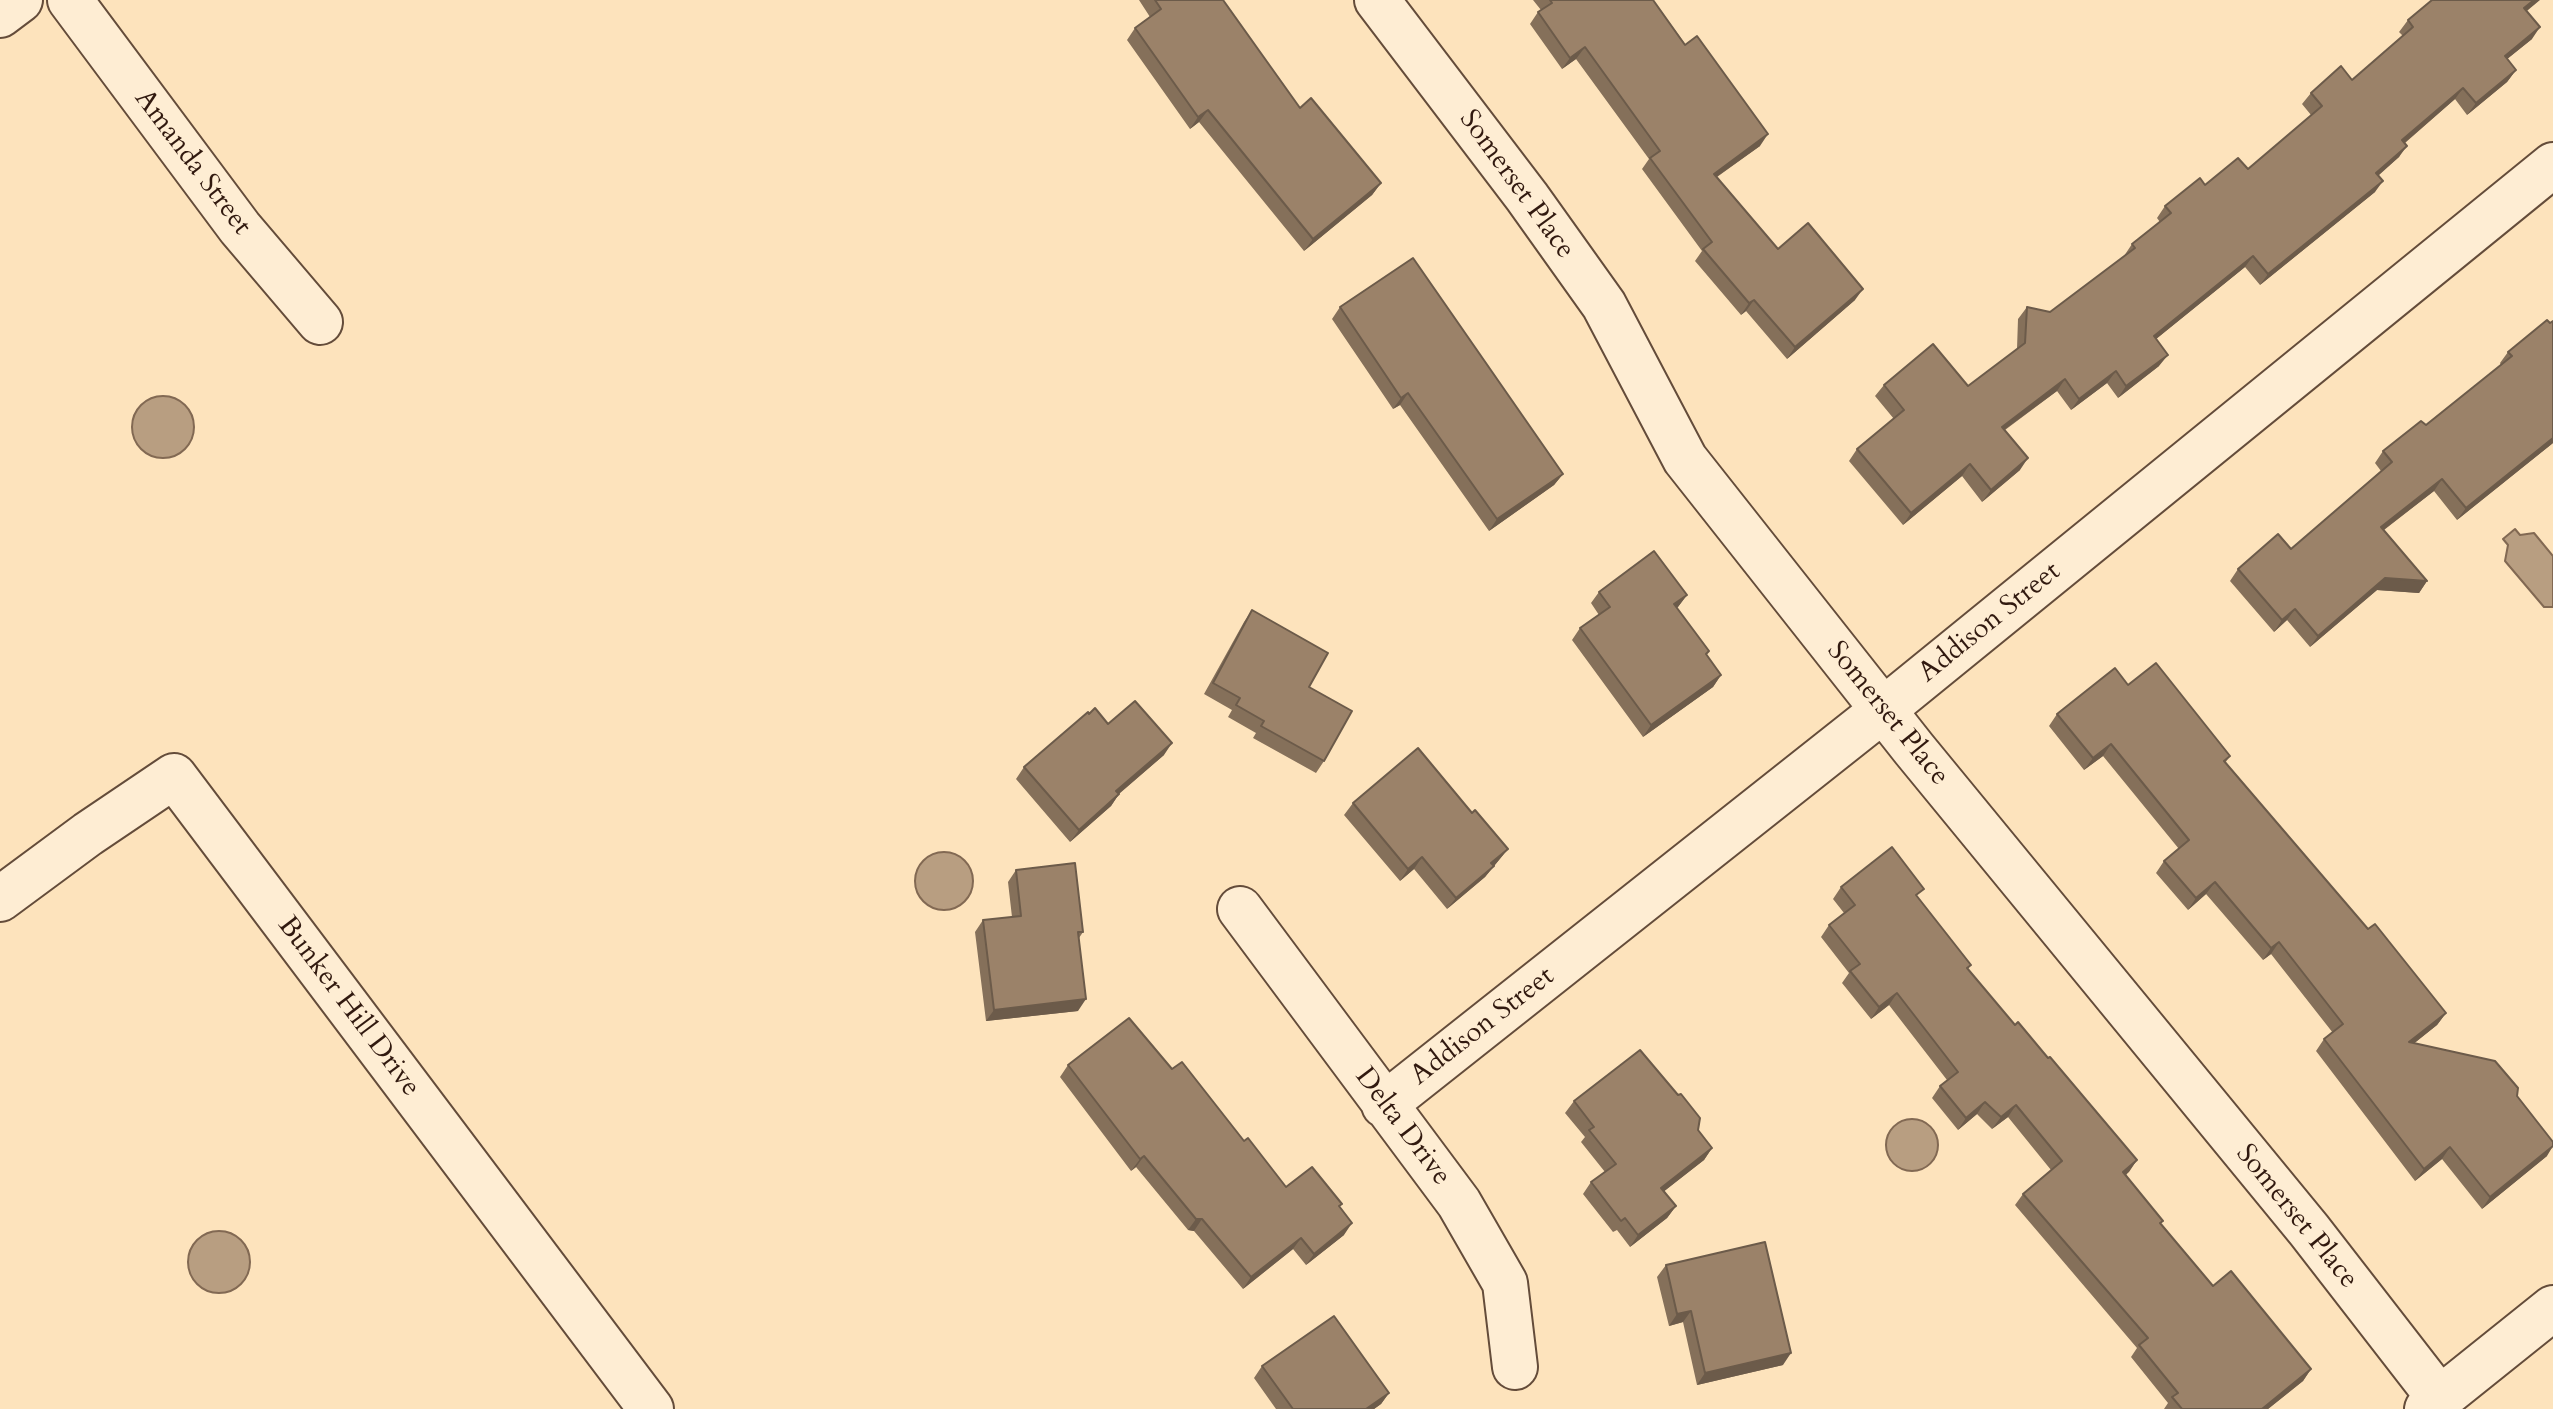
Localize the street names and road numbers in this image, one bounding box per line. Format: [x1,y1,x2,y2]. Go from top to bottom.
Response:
street label: Amanda Street [126,84,258,242]
street label: Somerset Place [1451,104,1581,266]
street label: Addison Street [1912,556,2068,690]
street label: Somerset Place [1819,635,1955,793]
street label: Bunker Hill Drive [269,910,427,1104]
street label: Addison Street [1405,961,1561,1093]
street label: Delta Drive [1347,1061,1457,1193]
street label: Somerset Place [2228,1138,2364,1296]

